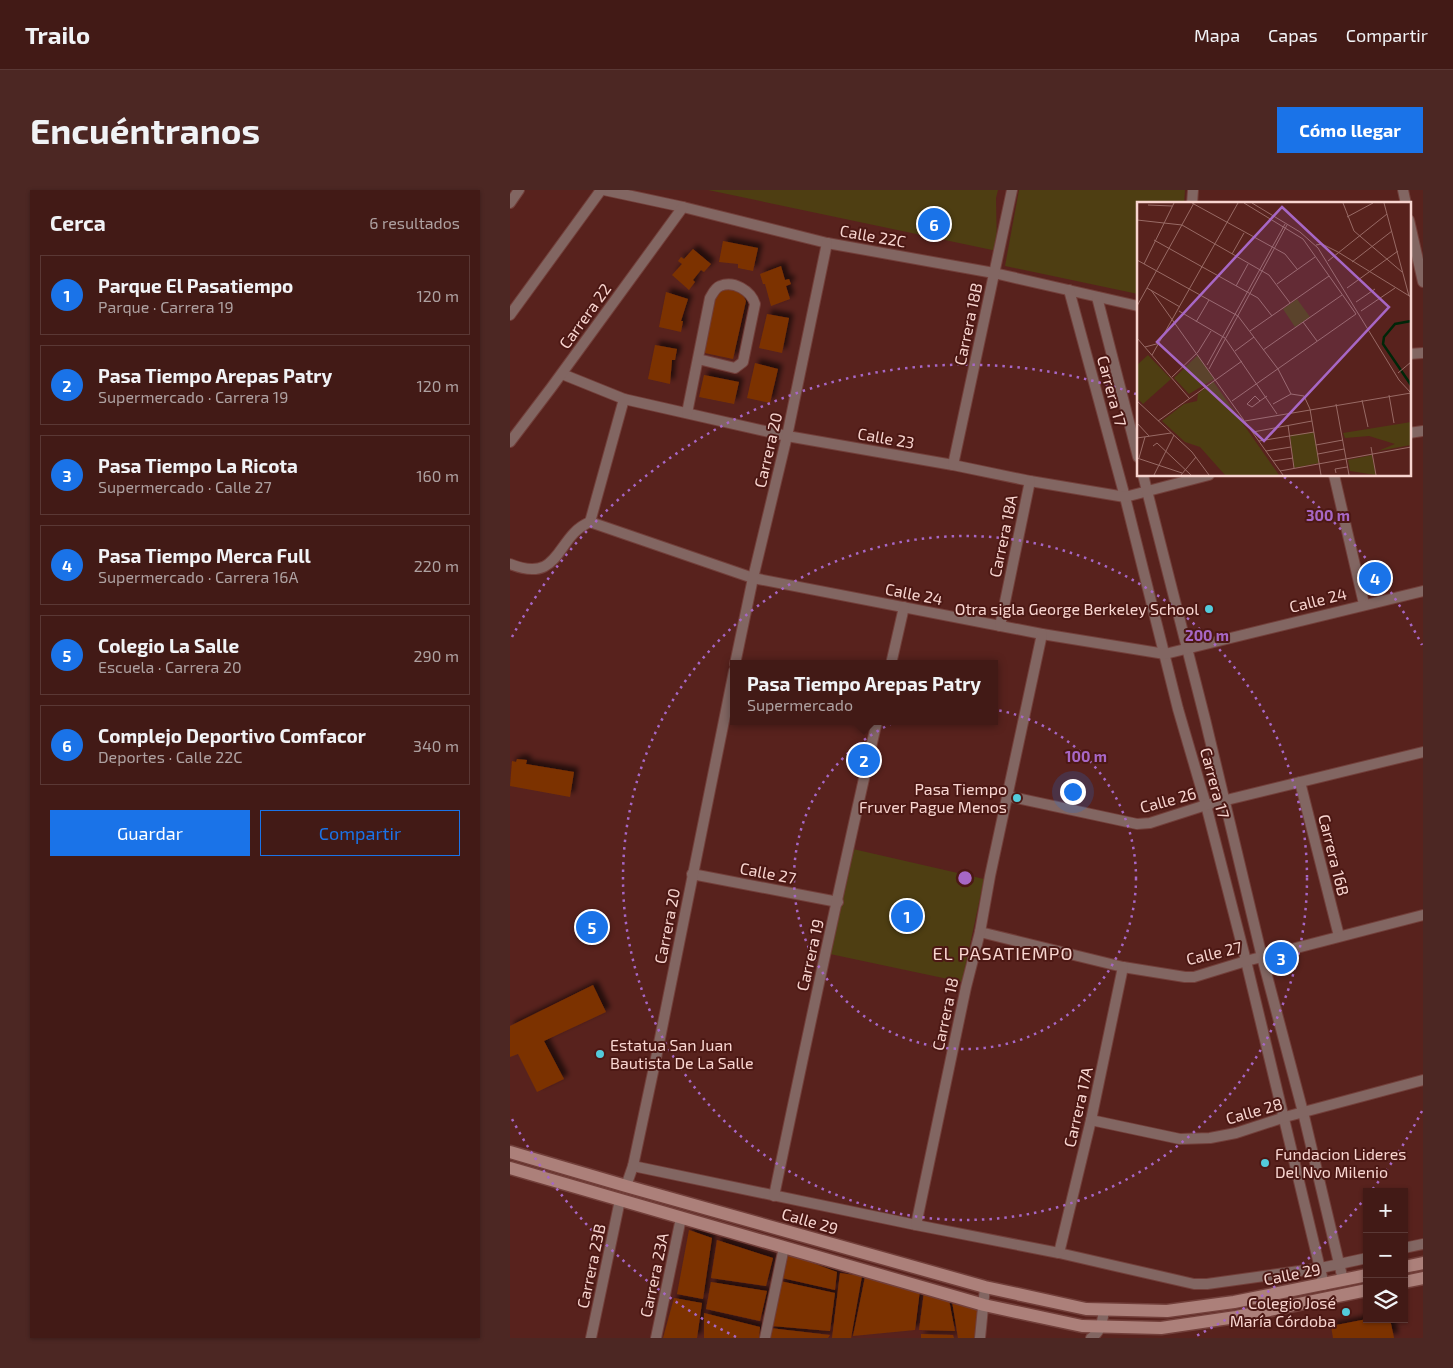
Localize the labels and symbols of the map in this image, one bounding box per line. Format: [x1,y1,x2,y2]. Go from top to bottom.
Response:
inset map [1137,202,1411,476]
pin: 6 [918,205,950,243]
street label: Calle 22C [839,220,908,251]
street label: Carrera 22 [555,279,615,352]
street label: Carrera 18B [949,281,986,367]
street label: Carrera 17 [1094,353,1131,428]
street label: Carrera 20 [750,410,785,489]
street label: Calle 23 [856,423,916,452]
street label: Carrera 18A [984,493,1021,579]
text: 300 m [1306,506,1350,524]
pin: 4 [1359,559,1391,597]
street label: Calle 24 [884,579,945,608]
street label: Calle 24 [1287,583,1349,616]
place label: Otra sigla George Berkeley School [955,599,1199,618]
marker: Otra sigla George Berkeley School [1203,603,1215,615]
text: 200 m [1185,626,1229,644]
pin: 2 [848,741,880,779]
street label: Carrera 17 [1197,745,1234,820]
text: 100 m [1065,747,1107,765]
place label: Pasa Tiempo Fruver Pague Menos [859,779,1007,816]
your location [1060,779,1086,805]
street label: Calle 26 [1138,783,1198,816]
marker: Pasa Tiempo Fruver Pague Menos [1011,792,1023,804]
street label: Carrera 16B [1315,812,1354,898]
street label: Calle 27 [738,858,798,887]
centre of rings [956,869,974,887]
street label: Carrera 20 [650,887,683,965]
pin: 1 [891,897,923,935]
pin: 5 [576,908,608,946]
street label: Carrera 19 [792,917,827,993]
street label: Calle 27 [1184,937,1244,968]
pin: 3 [1265,939,1297,977]
district label: EL PASATIEMPO [932,942,1074,964]
street label: Carrera 18 [928,976,961,1052]
place label: Estatua San Juan Bautista De La Salle [610,1035,754,1072]
marker: Estatua San Juan Bautista De La Salle [594,1048,606,1060]
street label: Carrera 17A [1059,1065,1096,1149]
street label: Calle 28 [1223,1093,1284,1128]
place label: Fundacion Lideres Del Nvo Milenio [1275,1144,1406,1181]
marker: Fundacion Lideres Del Nvo Milenio [1259,1157,1271,1169]
street label: Calle 29 [780,1203,840,1238]
street label: Carrera 23B [572,1222,609,1310]
street label: Carrera 23A [635,1231,672,1319]
street label: Calle 29 [1262,1259,1322,1288]
place label: Colegio José María Córdoba [1230,1293,1336,1330]
marker: Colegio José María Córdoba [1340,1306,1352,1318]

